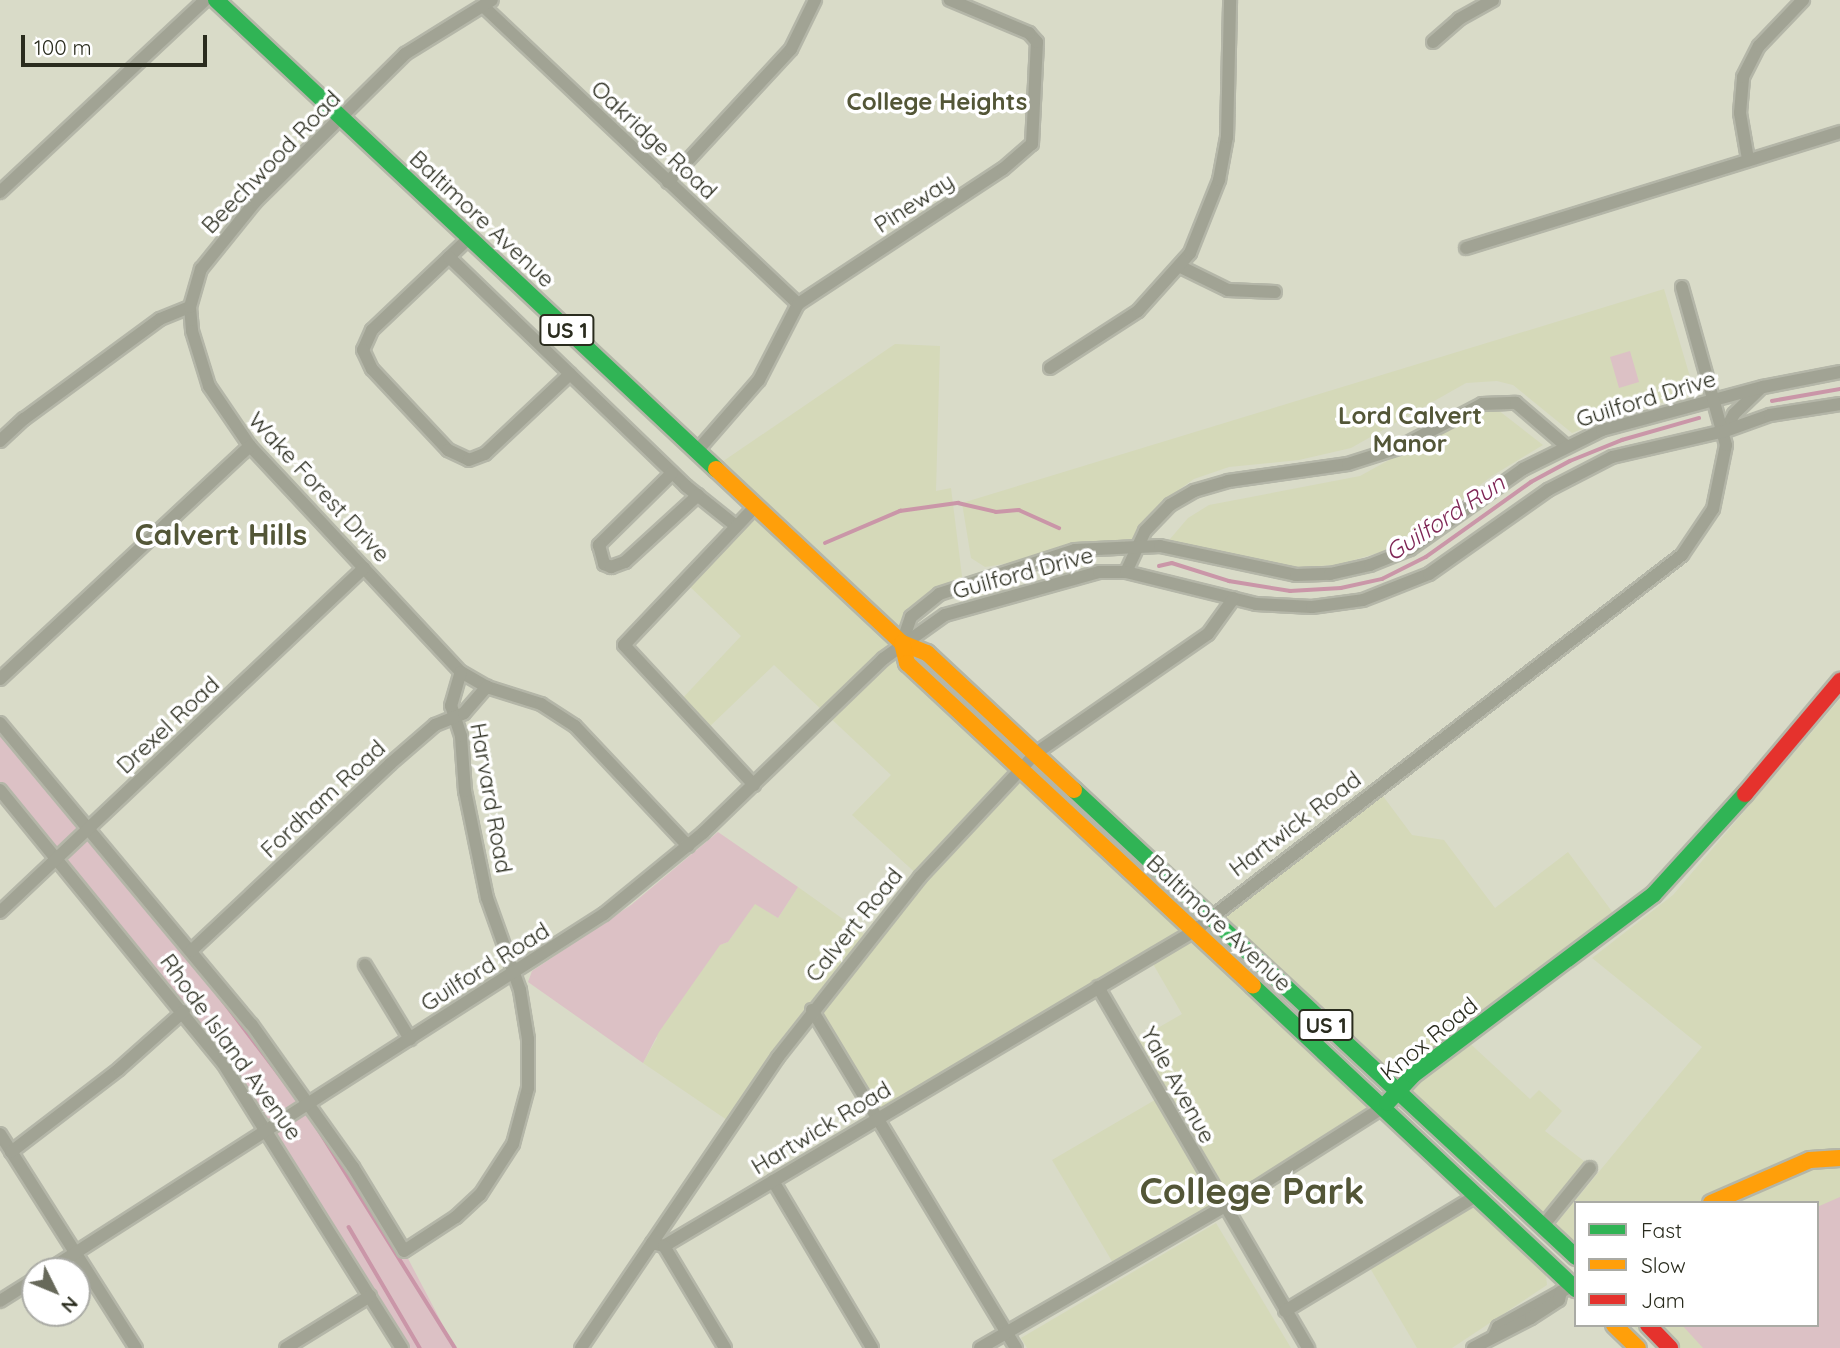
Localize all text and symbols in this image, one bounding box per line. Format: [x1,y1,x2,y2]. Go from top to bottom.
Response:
scale bar [24,21,210,65]
text: 100 m [34,34,92,60]
street label: Oakridge Road [585,75,723,205]
street label: Beechwood Road [196,85,346,239]
district label: College Heights [847,88,1027,116]
street label: Baltimore Avenue [404,145,560,293]
street label: Pineway [869,167,959,239]
road number: US 1 [539,312,595,348]
street label: Guilford Drive [1573,365,1719,433]
district label: Lord Calvert Manor [1338,402,1482,458]
street label: Wake Forest Drive [242,406,396,568]
water label: Guilford Run [1380,469,1510,567]
district label: Calvert Hills [135,516,307,552]
street label: Guilford Drive [950,541,1096,605]
street label: Drexel Road [111,671,225,779]
street label: Harvard Road [464,721,518,875]
street label: Fordham Road [255,734,391,864]
street label: Hartwick Road [1224,765,1366,883]
street label: Baltimore Avenue [1141,849,1297,997]
street label: Calvert Road [800,862,908,988]
street label: Guilford Road [416,917,554,1017]
street label: Rhode Island Avenue [154,948,308,1146]
street label: Knox Road [1375,992,1483,1086]
road number: US 1 [1298,1007,1354,1042]
street label: Yale Avenue [1135,1022,1221,1148]
street label: Hartwick Road [746,1076,896,1180]
district label: College Park [1139,1168,1365,1212]
legend [1574,1201,1819,1327]
text: Fast [1641,1217,1682,1243]
text: Slow [1641,1252,1686,1278]
north arrow [21,1257,91,1327]
text: Jam [1641,1287,1685,1313]
text: N [56,1292,83,1318]

